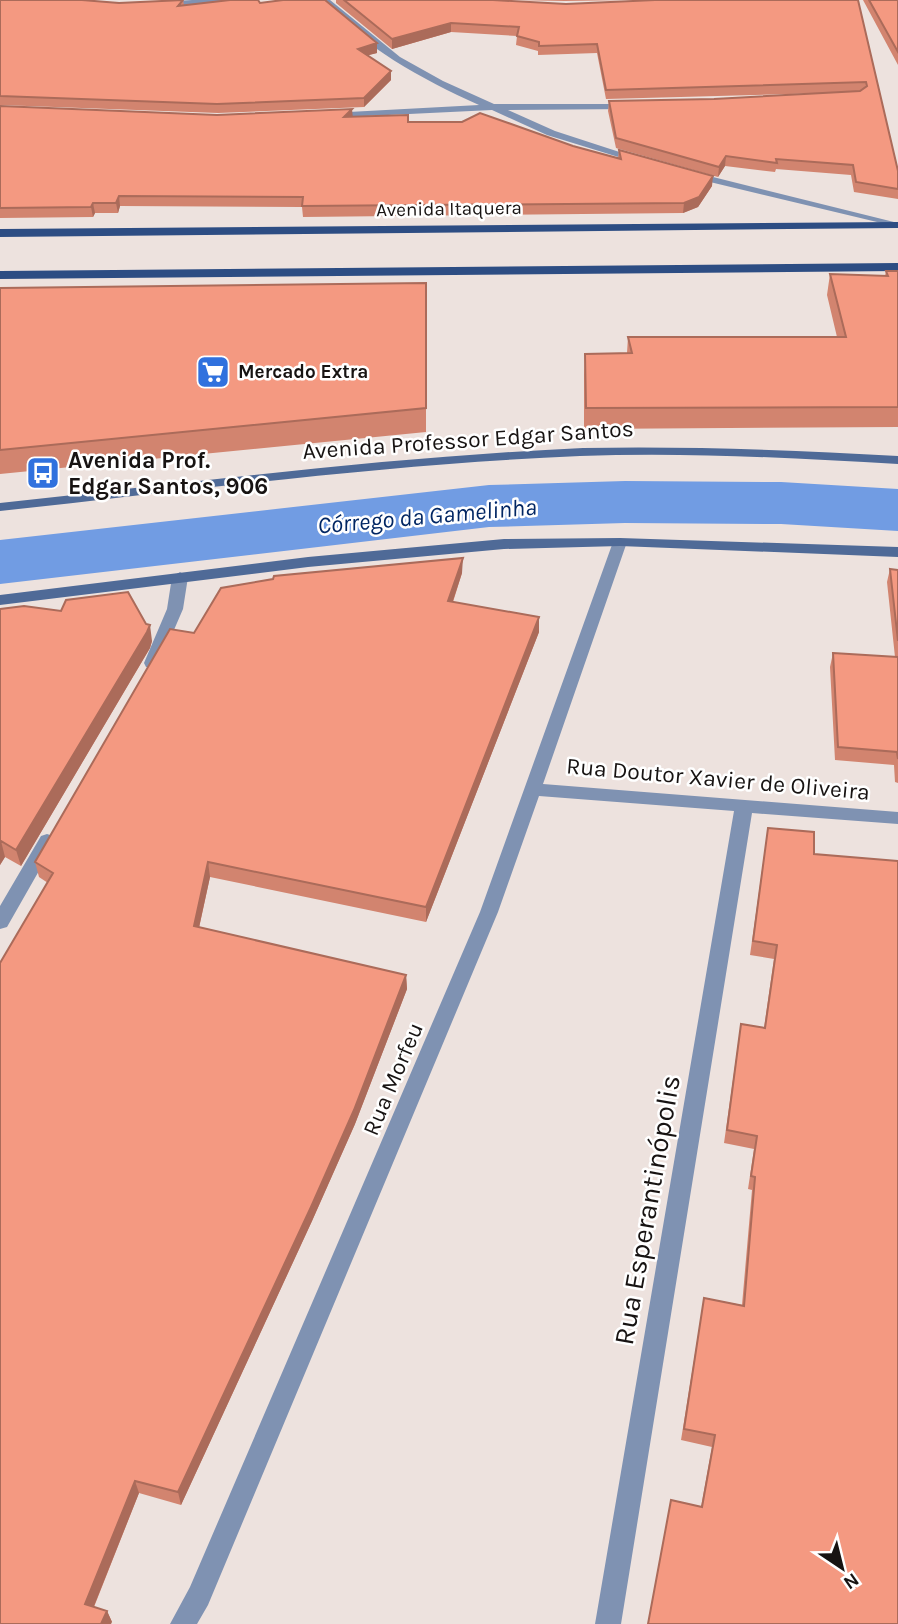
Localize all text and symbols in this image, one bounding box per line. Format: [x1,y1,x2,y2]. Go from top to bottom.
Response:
street label: Avenida Itaquera [376,197,522,221]
supermarket icon: Mercado Extra [194,353,232,391]
place label: Mercado Extra [238,361,368,383]
street label: Avenida Professor Edgar Santos [301,415,635,465]
place label: Avenida Prof. Edgar Santos, 906 [68,447,268,500]
bus stop icon: Avenida Prof. Edgar Santos, 906 [24,454,62,492]
water label: Córrego da Gamelinha [316,492,538,540]
street label: Rua Doutor Xavier de Oliveira [565,752,871,806]
street label: Rua Morfeu [357,1018,429,1140]
street label: Rua Esperantinópolis [607,1072,687,1348]
north arrow [807,1533,877,1603]
text: N [839,1568,863,1594]

